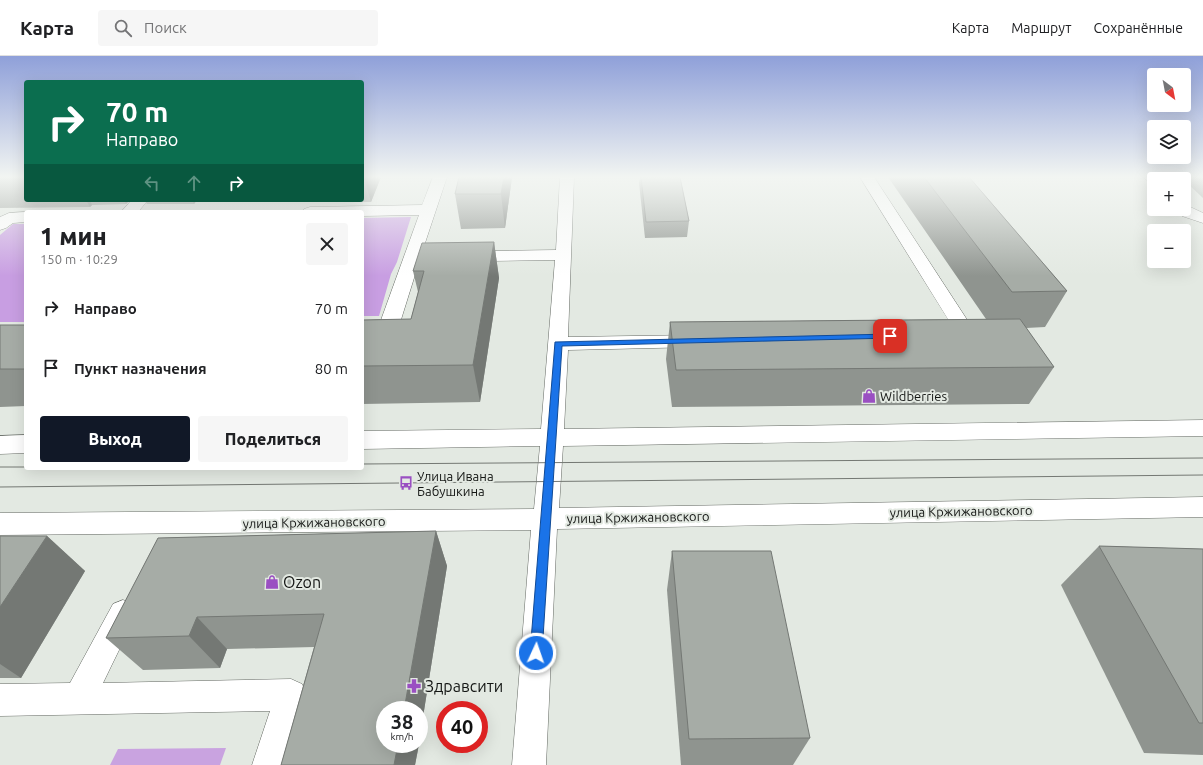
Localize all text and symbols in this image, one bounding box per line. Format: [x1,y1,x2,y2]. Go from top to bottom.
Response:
search box [98,10,378,46]
text: Карта [20,17,74,39]
icon: search [112,17,134,39]
text: Поиск [144,19,187,36]
text: Карта [952,20,989,36]
text: Маршрут [1011,20,1072,36]
text: Сохранённые [1094,20,1183,36]
north arrow [1147,68,1191,112]
map controls [1147,68,1191,268]
icon: right [40,96,92,148]
text: 70 m [106,96,168,127]
button: layers [1147,120,1191,164]
text: Направо [106,129,178,149]
icon: left [141,172,163,194]
icon: ahead [183,172,205,194]
icon: right [225,172,247,194]
button: + [1147,172,1191,216]
text: 1 мин [40,223,107,250]
button: close [306,223,348,265]
button: − [1147,224,1191,268]
text: 150 m · 10:29 [40,252,118,266]
icon: right [40,297,62,319]
text: Направо [74,300,137,317]
text: 70 m [315,300,348,317]
pin [873,319,907,353]
icon: arrive [879,325,901,347]
icon: arrive [40,357,62,379]
text: Пункт назначения [74,360,207,377]
text: 80 m [315,360,348,377]
shop icon: Wildberries [861,388,877,404]
place label: Wildberries [880,389,947,403]
button: Выход [40,416,190,462]
button: Поделиться [198,416,348,462]
place label: Улица Ивана Бабушкина [417,469,494,498]
bus stop icon: Улица Ивана Бабушкина [398,475,414,491]
street label: улица Кржижановского [889,503,1033,519]
street label: улица Кржижановского [566,509,710,525]
street label: улица Кржижановского [242,514,386,530]
place label: Ozon [283,573,321,591]
shop icon: Ozon [264,574,280,590]
position arrow [515,632,557,674]
place label: Здравсити [425,677,503,695]
pharmacy icon: Здравсити [406,678,422,694]
speed limit sign: 40 [436,701,488,753]
text: 38 [391,710,413,733]
text: km/h [390,731,414,742]

